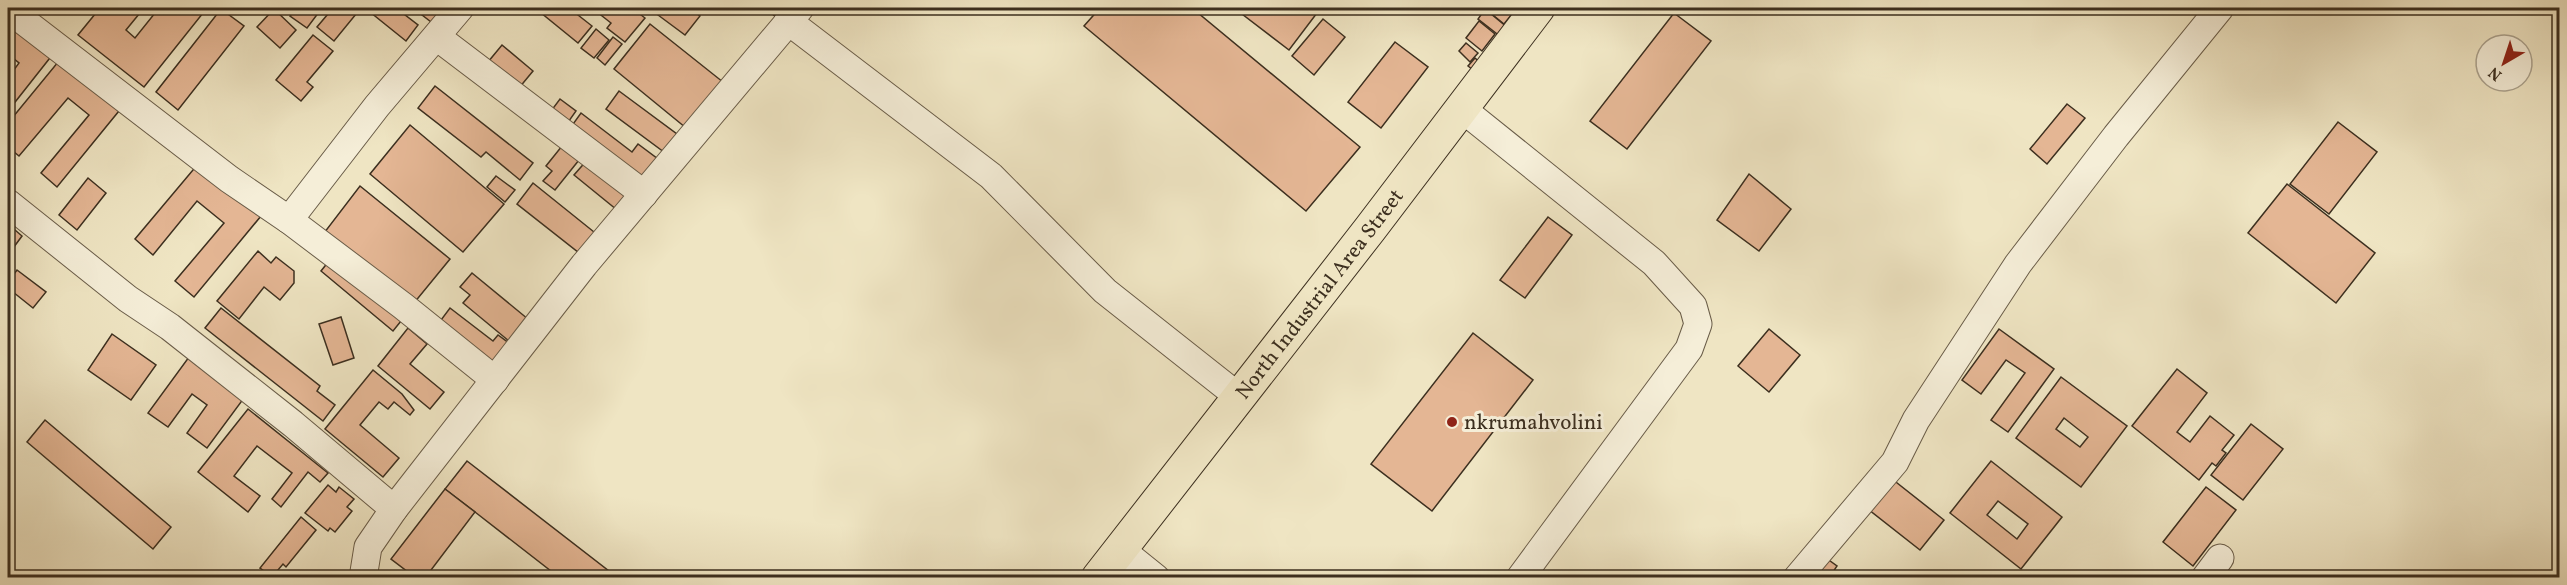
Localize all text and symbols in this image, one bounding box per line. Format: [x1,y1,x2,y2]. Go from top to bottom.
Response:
north arrow [2474,33,2534,93]
text: N [2484,61,2507,85]
street label: North Industrial Area Street [1229,184,1411,406]
place label: nkrumahvolini [1464,409,1603,438]
marker: nkrumahvolini [1445,415,1459,429]

